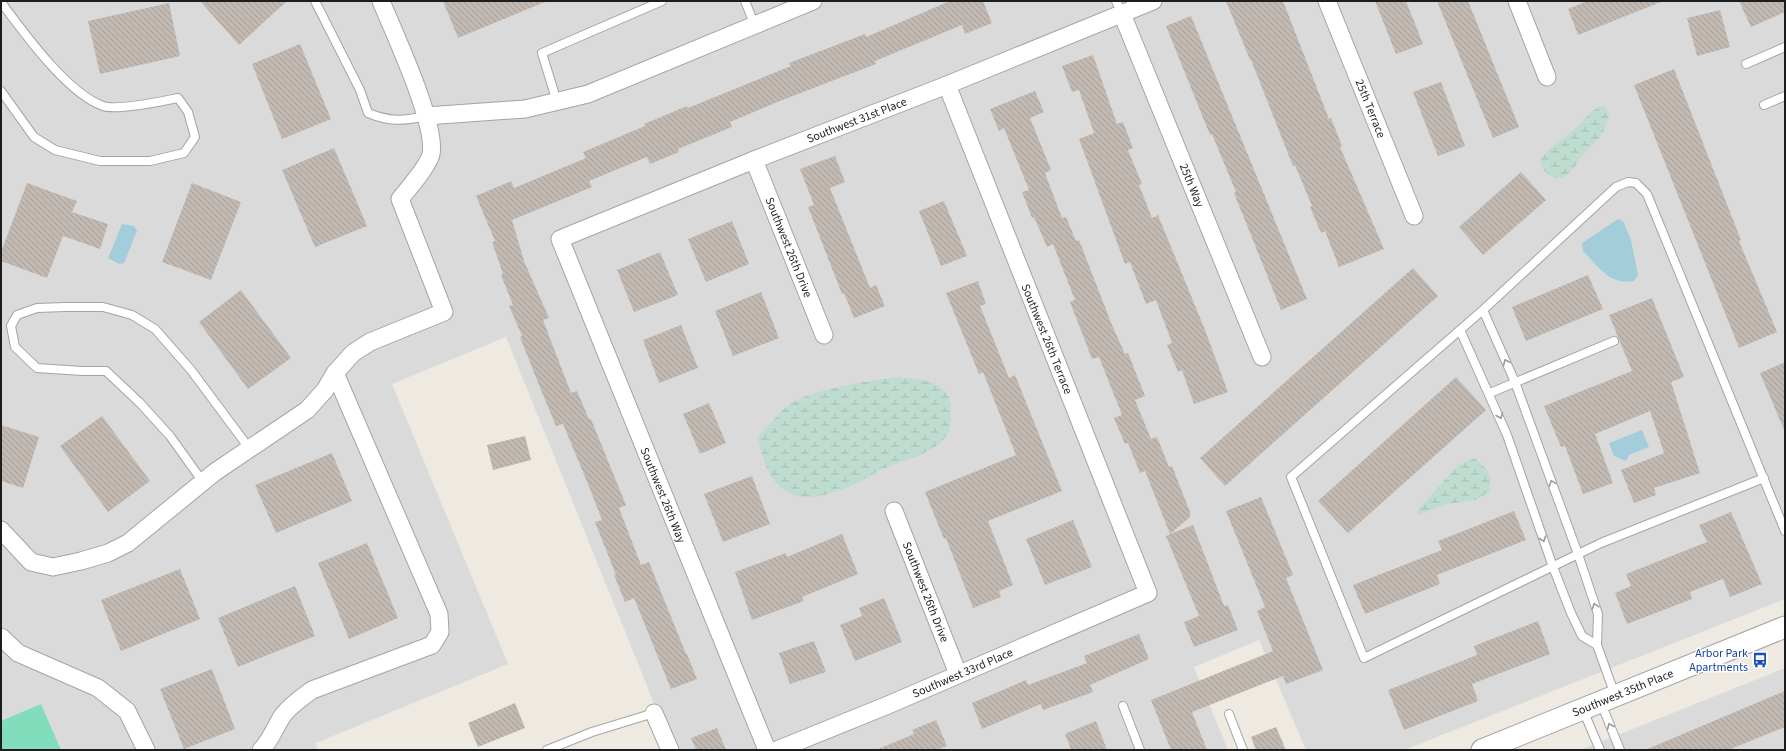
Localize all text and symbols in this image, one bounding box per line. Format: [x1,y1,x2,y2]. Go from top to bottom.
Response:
street label: 25th Terrace [1351,77,1390,141]
street label: Southwest 31st Place [804,93,909,148]
street label: 25th Way [1175,161,1208,210]
street label: Southwest 26th Drive [761,195,816,300]
street label: Southwest 26th Terrace [1017,281,1076,397]
one-way arrow [1503,359,1511,366]
one-way arrow [1495,413,1503,420]
street label: Southwest 26th Way [636,445,690,546]
one-way arrow [1549,480,1557,487]
one-way arrow [1539,535,1547,542]
street label: Southwest 26th Drive [898,539,953,645]
one-way arrow [1592,603,1600,610]
street label: Southwest 33rd Place [910,644,1016,703]
place label: Arbor Park Apartments [1689,645,1748,676]
bus stop icon: Arbor Park Apartments [1751,651,1769,669]
street label: Southwest 35th Place [1570,665,1676,721]
one-way arrow [1607,722,1615,729]

